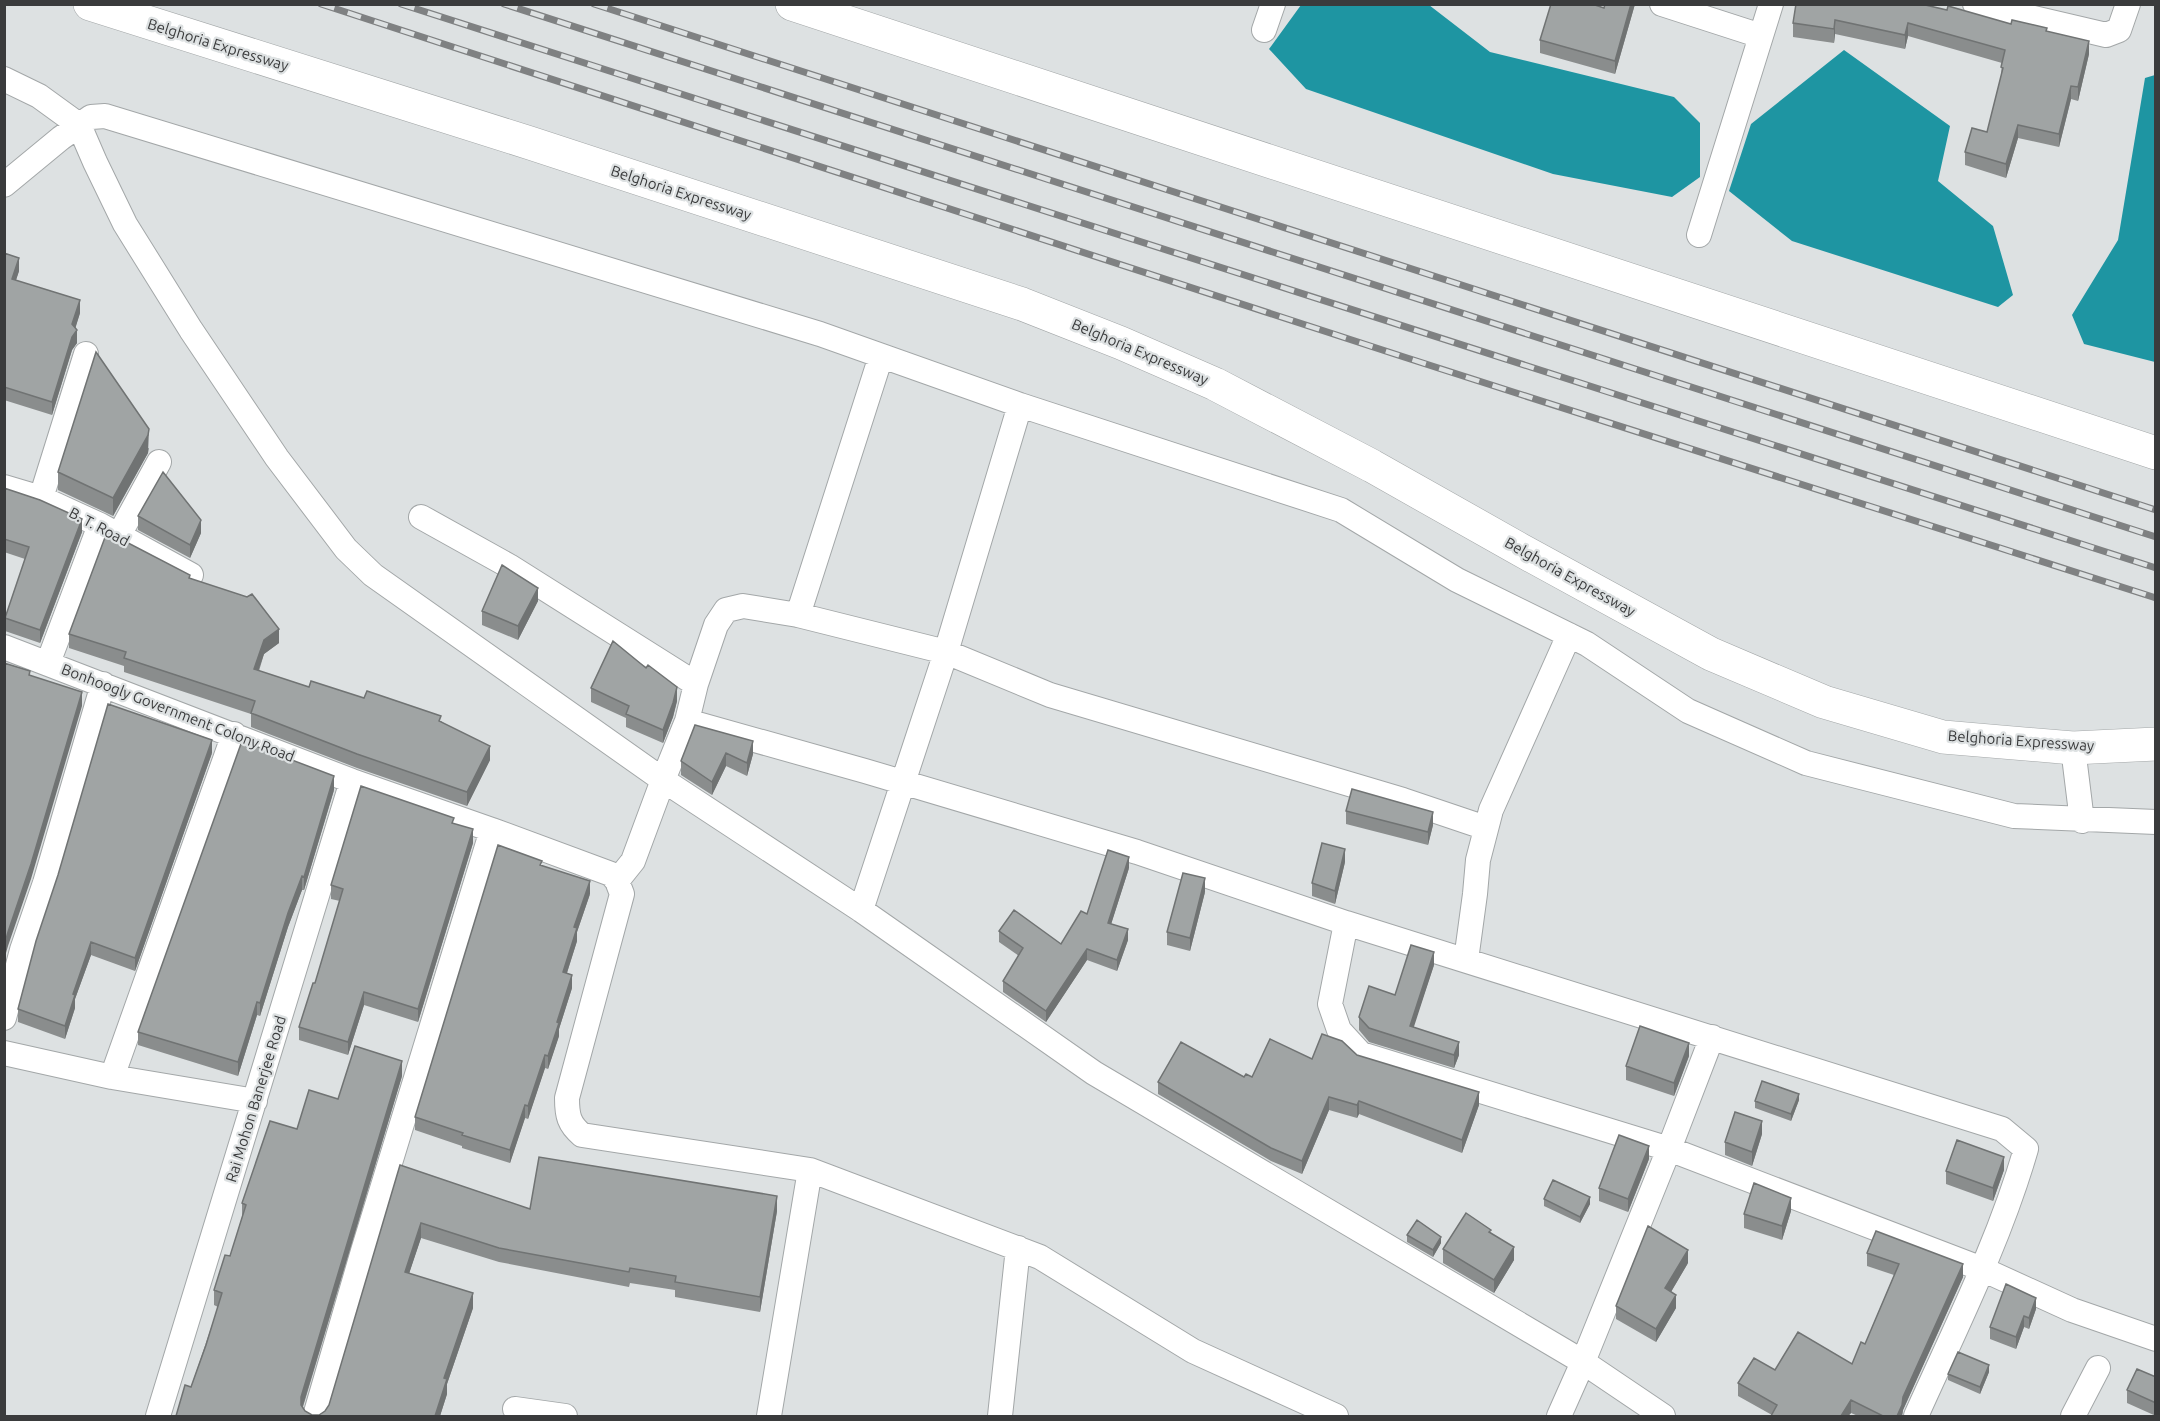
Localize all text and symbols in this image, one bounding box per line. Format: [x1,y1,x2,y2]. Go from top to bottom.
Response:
street label: Belghoria Expressway [146,15,291,74]
street label: Belghoria Expressway [609,162,754,223]
street label: Belghoria Expressway [1069,315,1211,388]
street label: B. T. Road [66,504,132,549]
street label: Belghoria Expressway [1502,534,1638,620]
street label: Bonhoogly Government Colony Road [59,660,297,765]
street label: Belghoria Expressway [1947,727,2095,754]
street label: Rai Mohon Banerjee Road [222,1014,289,1184]

